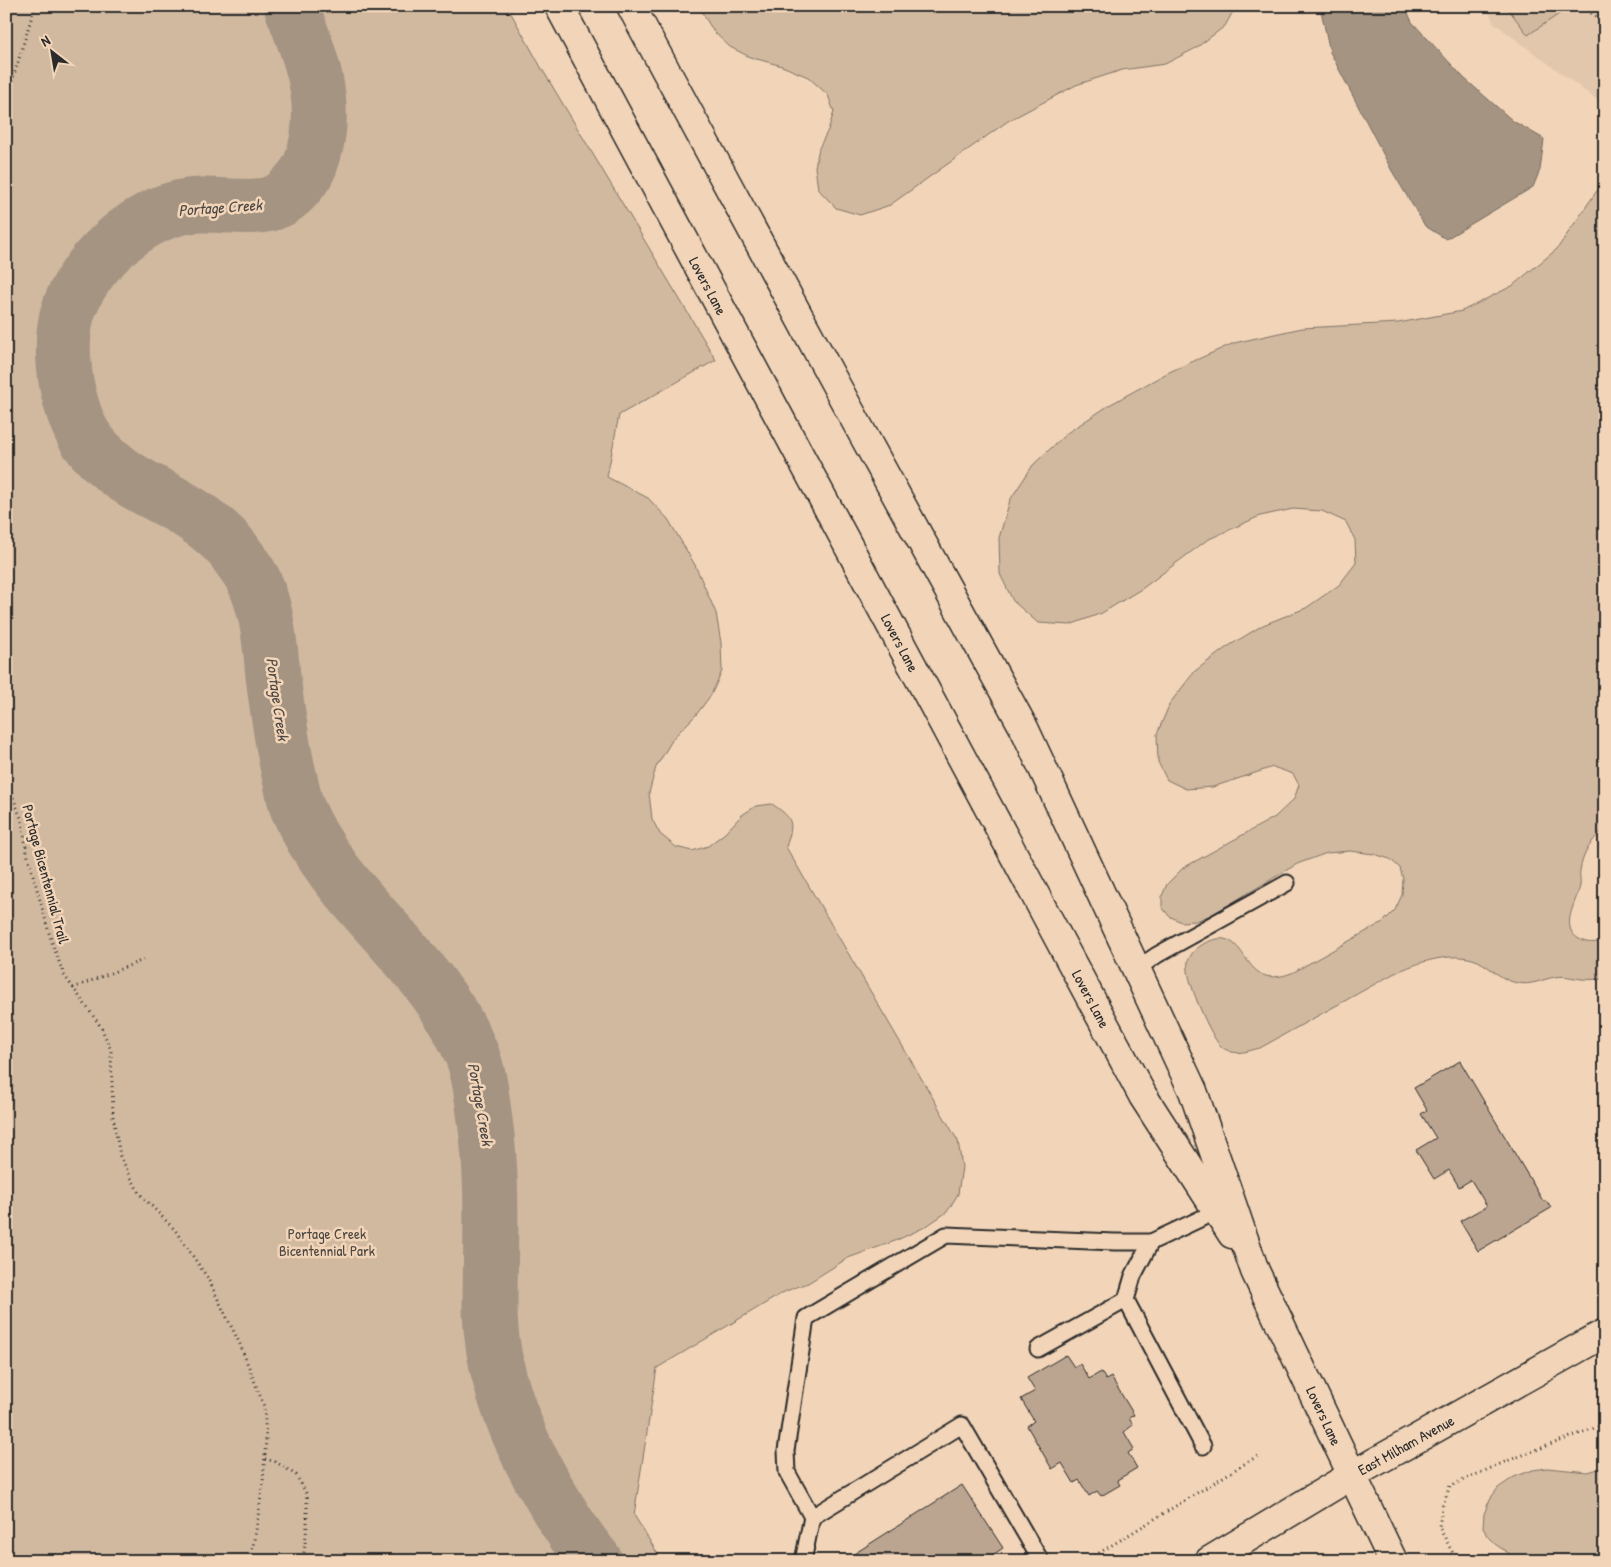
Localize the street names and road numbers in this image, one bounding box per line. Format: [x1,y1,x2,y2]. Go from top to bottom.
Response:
street label: Lovers Lane [684,253,732,319]
street label: Lovers Lane [876,610,924,676]
street label: Portage Bicentennial Trail [17,802,75,946]
street label: Lovers Lane [1067,966,1115,1032]
street label: Lovers Lane [1301,1383,1347,1449]
street label: East Milham Avenue [1354,1410,1458,1480]

